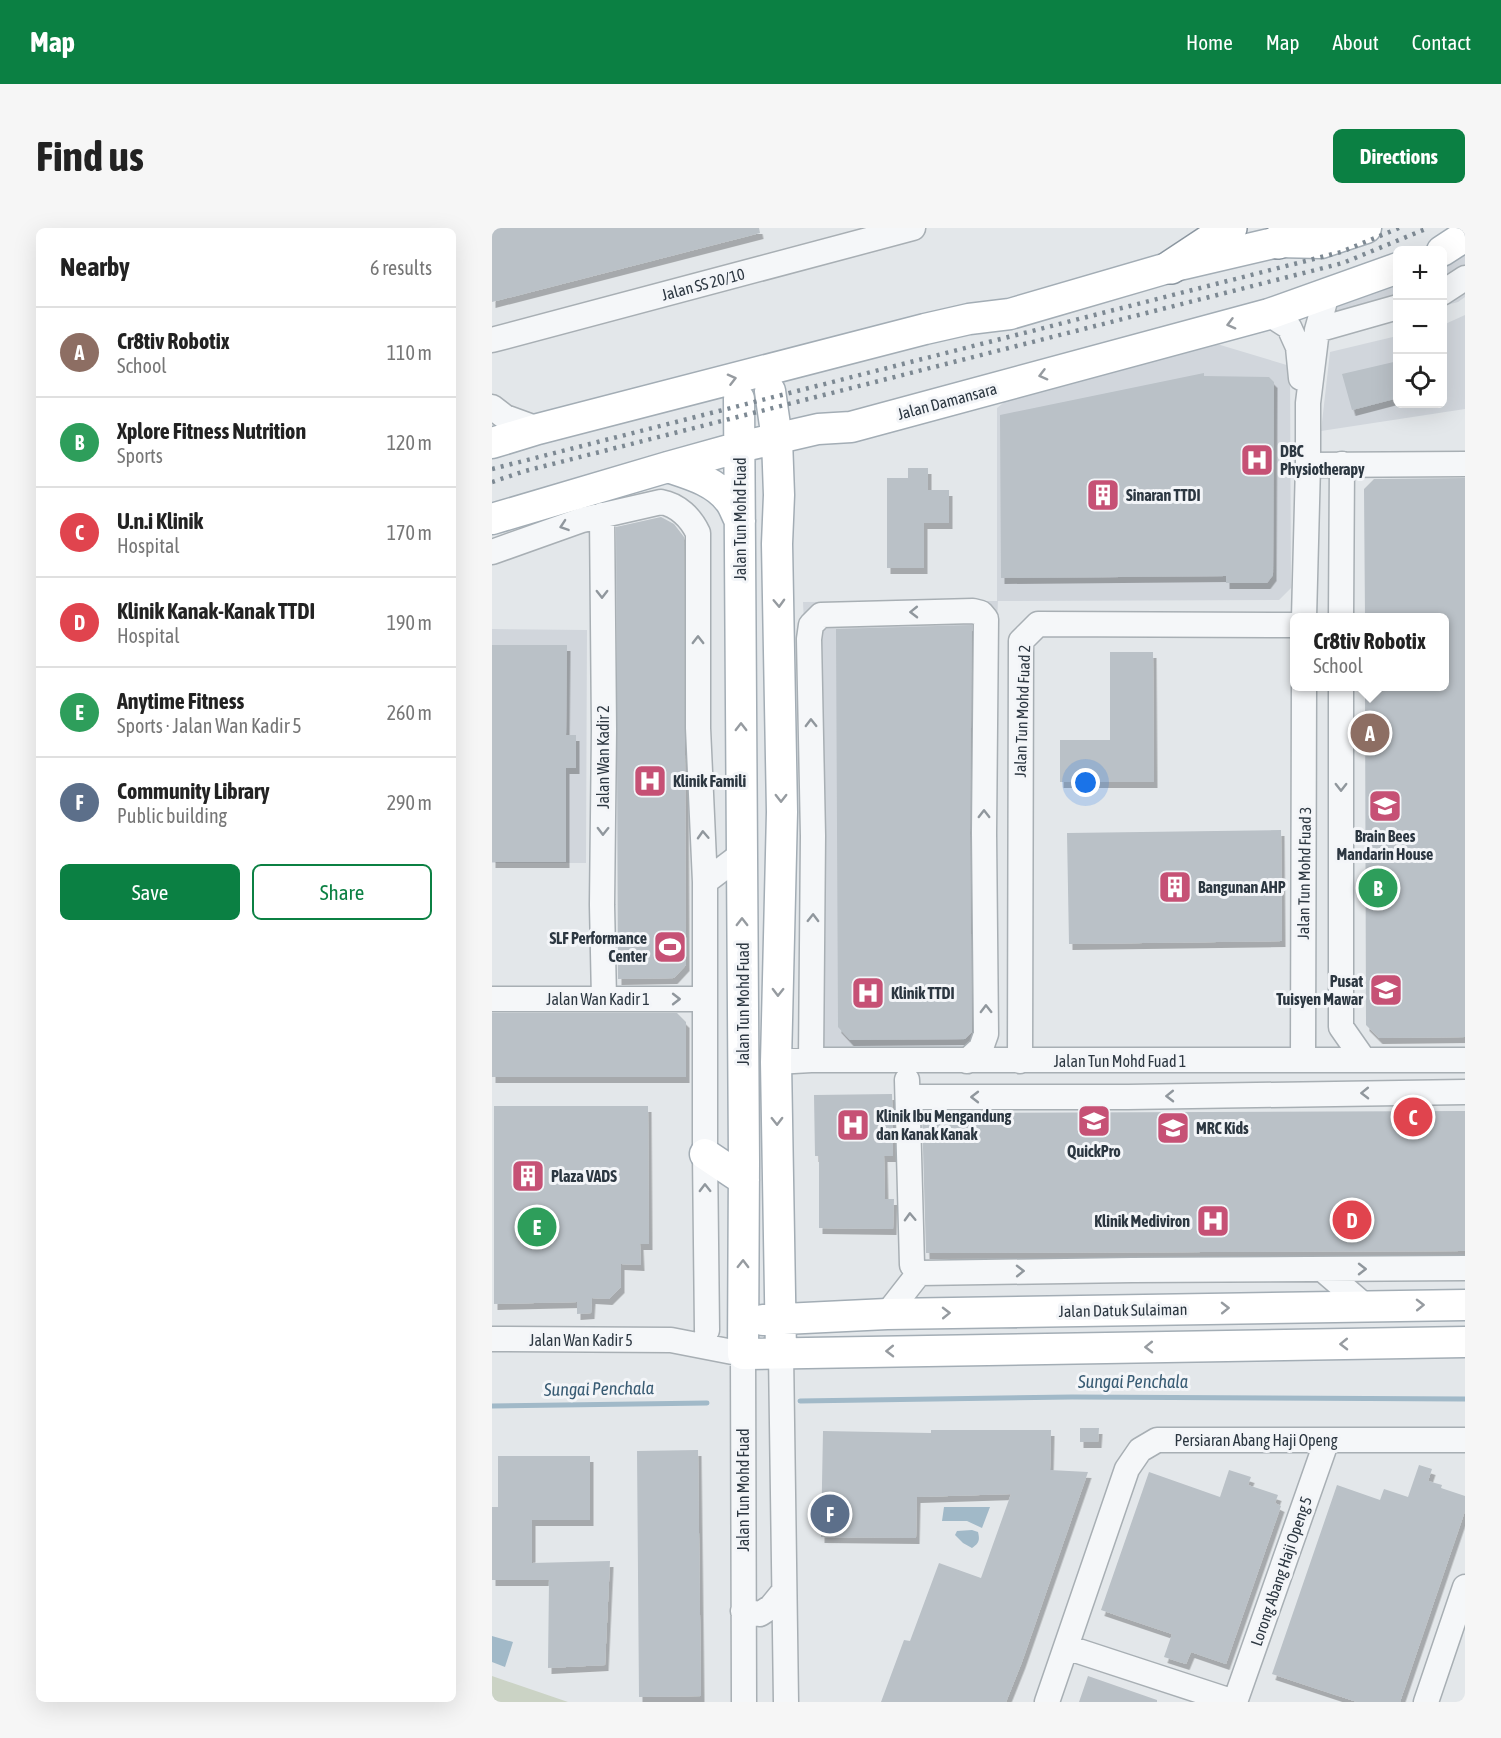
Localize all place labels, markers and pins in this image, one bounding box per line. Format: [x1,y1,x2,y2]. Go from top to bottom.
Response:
hospital icon: DBC Physiotherapy [1239,442,1275,478]
place label: DBC Physiotherapy [1280,442,1365,478]
building icon: Sinaran TTDI [1085,477,1121,513]
place label: Sinaran TTDI [1126,486,1200,504]
pin: A [1350,710,1390,756]
hospital icon: Klinik Famili [632,763,668,799]
place label: Klinik Famili [673,772,746,790]
school or university icon: Brain Bees Mandarin House [1367,788,1403,824]
place label: Brain Bees Mandarin House [1337,827,1433,863]
pin: B [1358,866,1398,910]
building icon: Bangunan AHP [1157,869,1193,905]
place label: Bangunan AHP [1198,878,1286,896]
place label: SLF Performance Center [549,929,647,965]
sports icon: SLF Performance Center [652,929,688,965]
place label: Pusat Tuisyen Mawar [1276,972,1363,1008]
school or university icon: Pusat Tuisyen Mawar [1368,972,1404,1008]
hospital icon: Klinik TTDI [850,975,886,1011]
place label: Klinik TTDI [891,984,955,1002]
pin: C [1394,1094,1432,1140]
school or university icon: QuickPro [1076,1103,1112,1139]
hospital icon: Klinik Ibu Mengandung dan Kanak Kanak [835,1107,871,1143]
place label: Klinik Ibu Mengandung dan Kanak Kanak [876,1107,1012,1143]
school or university icon: MRC Kids [1155,1110,1191,1146]
place label: MRC Kids [1196,1119,1249,1137]
place label: QuickPro [1067,1142,1121,1160]
building icon: Plaza VADS [510,1158,546,1194]
place label: Plaza VADS [551,1167,617,1185]
pin: D [1332,1198,1372,1242]
hospital icon: Klinik Mediviron [1195,1203,1231,1239]
pin: E [518,1204,556,1250]
place label: Klinik Mediviron [1094,1212,1190,1230]
pin: F [810,1492,850,1536]

